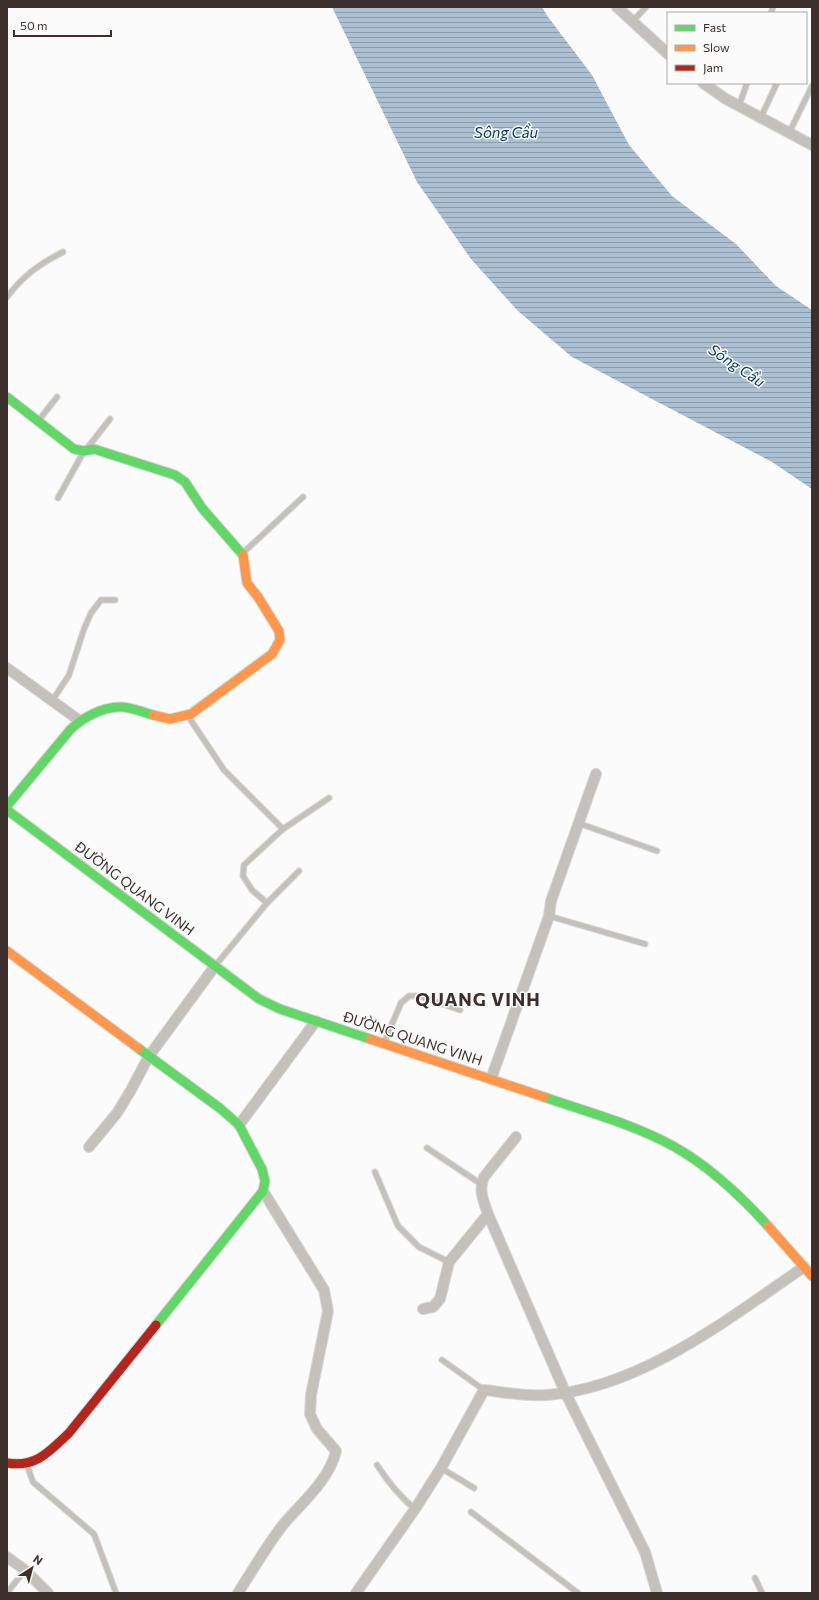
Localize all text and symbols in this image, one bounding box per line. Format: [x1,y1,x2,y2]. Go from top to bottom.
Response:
scale bar [14,12,111,38]
legend [667,12,807,84]
text: 50 m [20,18,48,32]
text: Fast [703,20,726,34]
text: Slow [703,40,730,54]
text: Jam [703,60,723,75]
water label: Sông Cầu [474,123,539,141]
water label: Sông Cầu [706,340,769,391]
street label: ĐƯỜNG QUANG VINH [71,837,198,938]
district label: QUANG VINH [415,988,541,1010]
street label: ĐƯỜNG QUANG VINH [340,1007,485,1069]
north arrow [12,1548,52,1588]
text: N [31,1552,45,1567]

